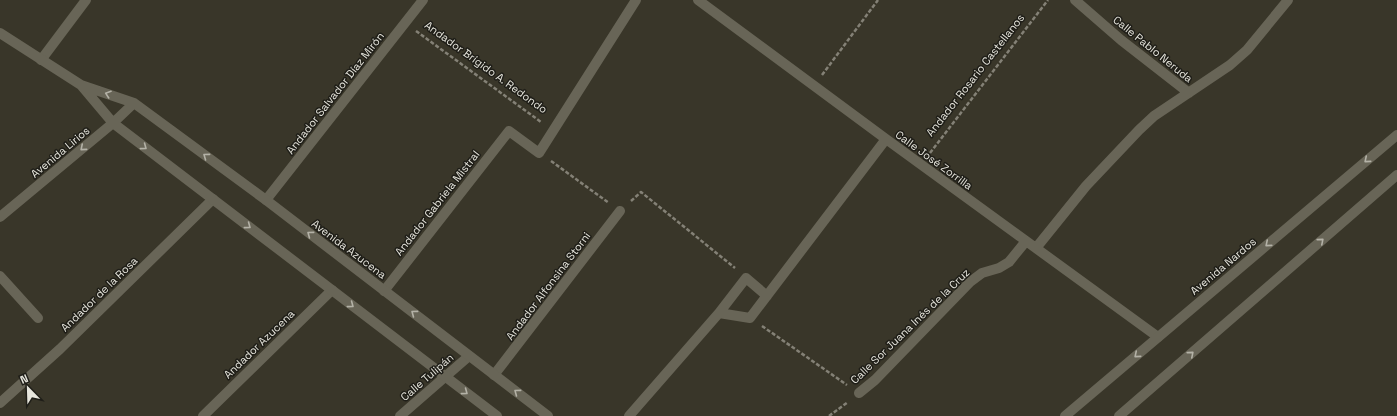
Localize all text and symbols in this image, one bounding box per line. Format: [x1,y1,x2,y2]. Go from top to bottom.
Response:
street label: Andador Rosario Castellanos [923,11,1027,139]
street label: Calle Pablo Neruda [1110,13,1196,86]
street label: Andador Brígido A. Redondo [422,18,550,116]
street label: Andador Salvador Díaz Mirón [283,29,387,157]
one-way arrow [104,90,111,99]
street label: Avenida Lirios [28,123,93,181]
street label: Calle José Zorrilla [893,127,976,193]
one-way arrow [140,142,147,149]
one-way arrow [81,144,88,151]
street label: Andador Gabriela Mistral [392,148,482,258]
one-way arrow [204,154,211,161]
one-way arrow [1365,156,1372,163]
street label: Avenida Azucena [309,216,390,282]
one-way arrow [243,221,250,228]
street label: Andador Alfonsina Storni [503,229,593,343]
one-way arrow [308,232,315,239]
street label: Avenida Nardos [1187,234,1259,298]
one-way arrow [1316,238,1324,246]
one-way arrow [1265,239,1273,247]
street label: Andador de la Rosa [57,253,141,334]
street label: Calle Sor Juana Inés de la Cruz [847,265,973,387]
one-way arrow [347,300,354,308]
street label: Andador Azucena [221,306,298,381]
one-way arrow [411,311,418,318]
street label: Calle Tulipán [398,350,456,404]
one-way arrow [1134,351,1141,358]
one-way arrow [1186,351,1194,358]
north arrow [8,368,48,408]
text: N [18,371,30,387]
one-way arrow [461,387,468,394]
one-way arrow [514,390,521,397]

